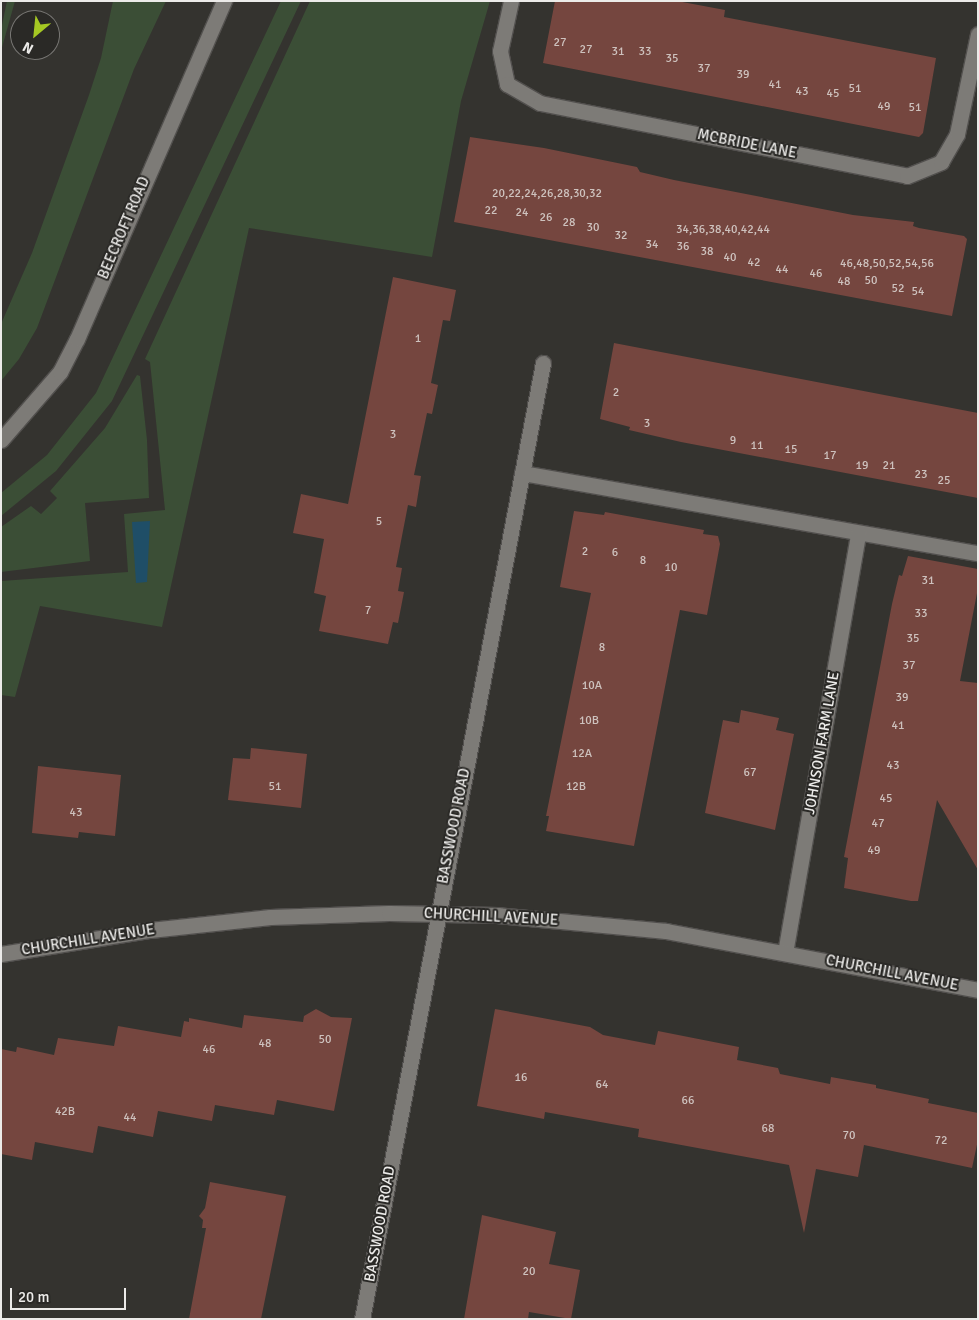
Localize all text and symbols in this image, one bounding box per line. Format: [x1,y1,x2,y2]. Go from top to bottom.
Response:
north arrow [10,10,60,60]
house number: 27 [554,36,566,50]
text: N [20,38,36,58]
house number: 27 [580,43,592,57]
house number: 31 [612,45,624,59]
house number: 33 [639,45,651,59]
house number: 35 [666,52,678,66]
house number: 37 [698,62,710,76]
house number: 39 [737,68,749,82]
house number: 41 [769,78,781,92]
house number: 51 [849,82,861,96]
house number: 43 [796,85,808,99]
house number: 45 [827,87,839,101]
house number: 49 [878,100,890,114]
house number: 51 [909,101,921,115]
street label: MCBRIDE LANE [696,126,798,162]
street label: BEECROFT ROAD [94,174,154,282]
house number: 20,22,24,26,28,30,32 [492,187,602,201]
house number: 22 [485,204,497,218]
house number: 24 [516,206,528,220]
house number: 26 [540,211,552,225]
house number: 28 [563,216,575,230]
house number: 30 [587,221,599,235]
house number: 34,36,38,40,42,44 [676,223,770,237]
house number: 32 [615,229,627,243]
house number: 34 [646,238,658,252]
house number: 36 [677,240,689,254]
house number: 38 [701,245,713,259]
house number: 40 [724,251,736,265]
house number: 42 [748,256,760,270]
house number: 46,48,50,52,54,56 [840,257,934,271]
house number: 44 [776,263,788,277]
house number: 46 [810,267,822,281]
house number: 50 [865,274,877,288]
house number: 48 [838,275,850,289]
house number: 52 [892,282,904,296]
house number: 54 [912,285,924,299]
house number: 1 [415,332,421,346]
house number: 2 [613,386,619,400]
house number: 3 [644,417,650,431]
house number: 3 [390,428,396,442]
house number: 9 [730,434,736,448]
house number: 11 [751,439,763,453]
house number: 15 [785,443,797,457]
house number: 17 [824,449,836,463]
house number: 19 [856,459,868,473]
house number: 21 [883,459,895,473]
house number: 23 [915,468,927,482]
house number: 25 [938,474,950,488]
house number: 5 [376,515,382,529]
house number: 2 [582,545,588,559]
house number: 6 [612,546,618,560]
house number: 8 [640,554,646,568]
house number: 10 [665,561,677,575]
house number: 31 [922,574,934,588]
house number: 7 [365,604,371,618]
house number: 33 [915,607,927,621]
house number: 35 [907,632,919,646]
house number: 8 [599,641,605,655]
house number: 37 [903,659,915,673]
street label: JOHNSON FARM LANE [801,670,843,816]
house number: 10A [582,679,602,693]
house number: 39 [896,691,908,705]
house number: 10B [579,714,599,728]
house number: 41 [892,719,904,733]
house number: 12A [572,747,592,761]
house number: 43 [887,759,899,773]
house number: 67 [744,766,756,780]
street label: BASSWOOD ROAD [434,767,474,885]
house number: 51 [269,780,281,794]
house number: 12B [566,780,586,794]
house number: 45 [880,792,892,806]
house number: 43 [70,806,82,820]
house number: 47 [872,817,884,831]
house number: 49 [868,844,880,858]
street label: CHURCHILL AVENUE [423,904,559,930]
street label: CHURCHILL AVENUE [20,921,156,959]
street label: CHURCHILL AVENUE [824,951,960,995]
house number: 50 [319,1033,331,1047]
house number: 48 [259,1037,271,1051]
house number: 46 [203,1043,215,1057]
house number: 16 [515,1071,527,1085]
house number: 64 [596,1078,608,1092]
house number: 66 [682,1094,694,1108]
house number: 42B [55,1105,75,1119]
house number: 44 [124,1111,136,1125]
house number: 68 [762,1122,774,1136]
house number: 70 [843,1129,855,1143]
house number: 72 [935,1134,947,1148]
street label: BASSWOOD ROAD [361,1165,399,1283]
house number: 20 [523,1265,535,1279]
scale bar [12,1278,129,1310]
text: 20 m [18,1288,49,1306]

